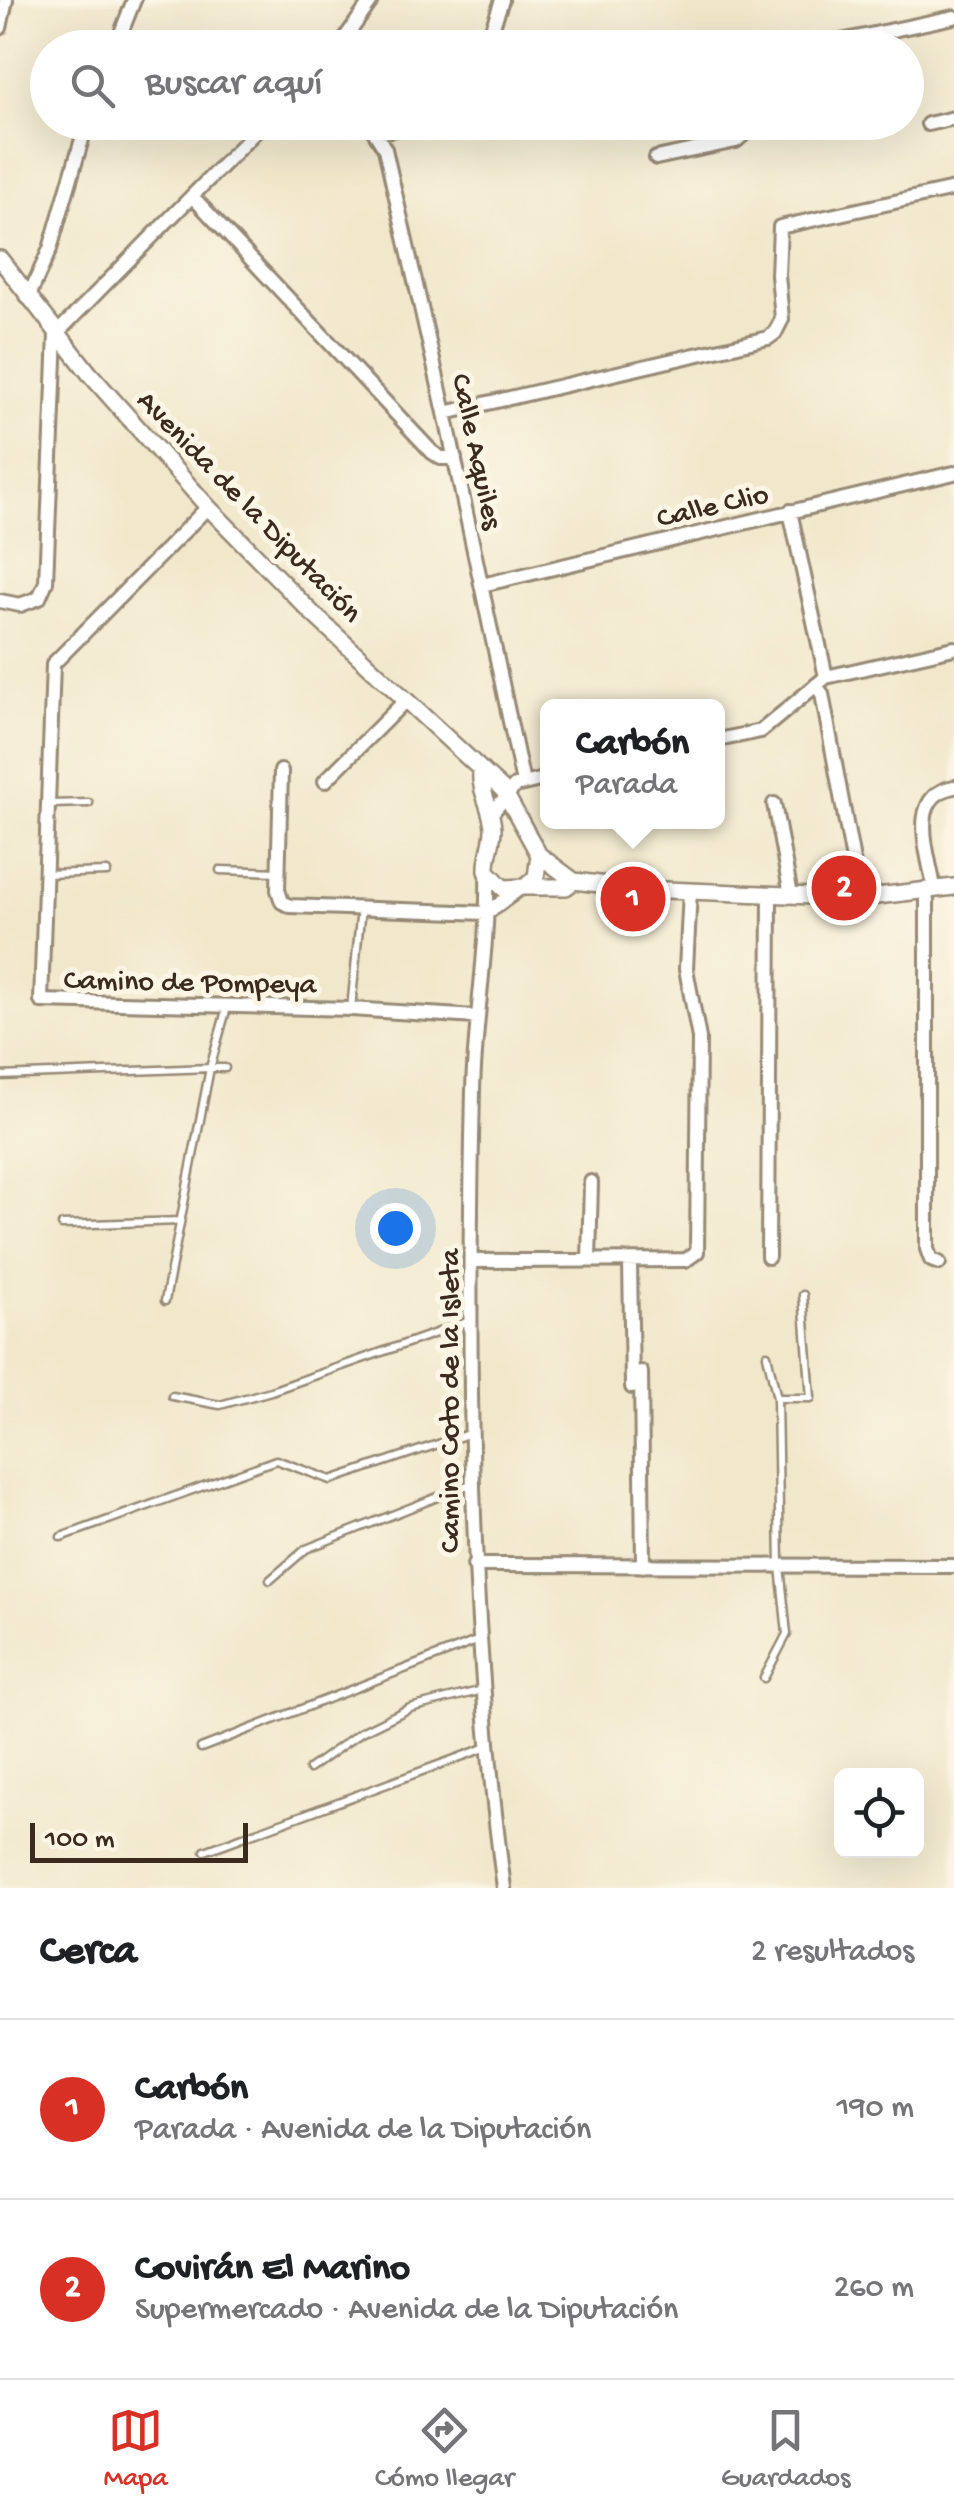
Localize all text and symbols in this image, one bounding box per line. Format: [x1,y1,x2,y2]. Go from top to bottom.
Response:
search box [30,30,924,140]
icon: search [65,58,120,113]
text: Buscar aquí [145,63,323,107]
street label: Calle Aquiles [441,371,508,534]
street label: Avenida de la Diputación [128,385,368,632]
street label: Calle Clio [654,479,772,538]
popup [540,699,725,829]
text: Carbón [576,723,689,767]
text: Parada [576,767,677,805]
pin: 2 [812,850,876,926]
pin: 1 [600,862,666,936]
street label: Camino de Pompeya [63,965,318,1004]
your location [370,1203,421,1254]
street label: Camino Coto de la Isleta [435,1248,470,1553]
map controls [834,1768,924,1858]
button: locate [834,1768,924,1858]
scale bar [30,1818,248,1862]
text: 100 m [45,1824,115,1857]
text: Cerca [40,1929,137,1978]
text: 2 resultados [751,1934,914,1972]
text: Carbón [135,2068,248,2112]
text: 1 [66,2090,79,2128]
text: 190 m [837,2090,914,2128]
text: Parada · Avenida de la Diputación [135,2112,591,2150]
text: Covirán El Marino [135,2248,410,2292]
text: 2 [65,2270,80,2308]
text: 260 m [834,2270,914,2308]
text: Supermercado · Avenida de la Diputación [135,2292,678,2330]
tab: Mapa [104,2403,168,2496]
tab: Cómo llegar [375,2403,514,2496]
tab: Guardados [721,2403,850,2496]

